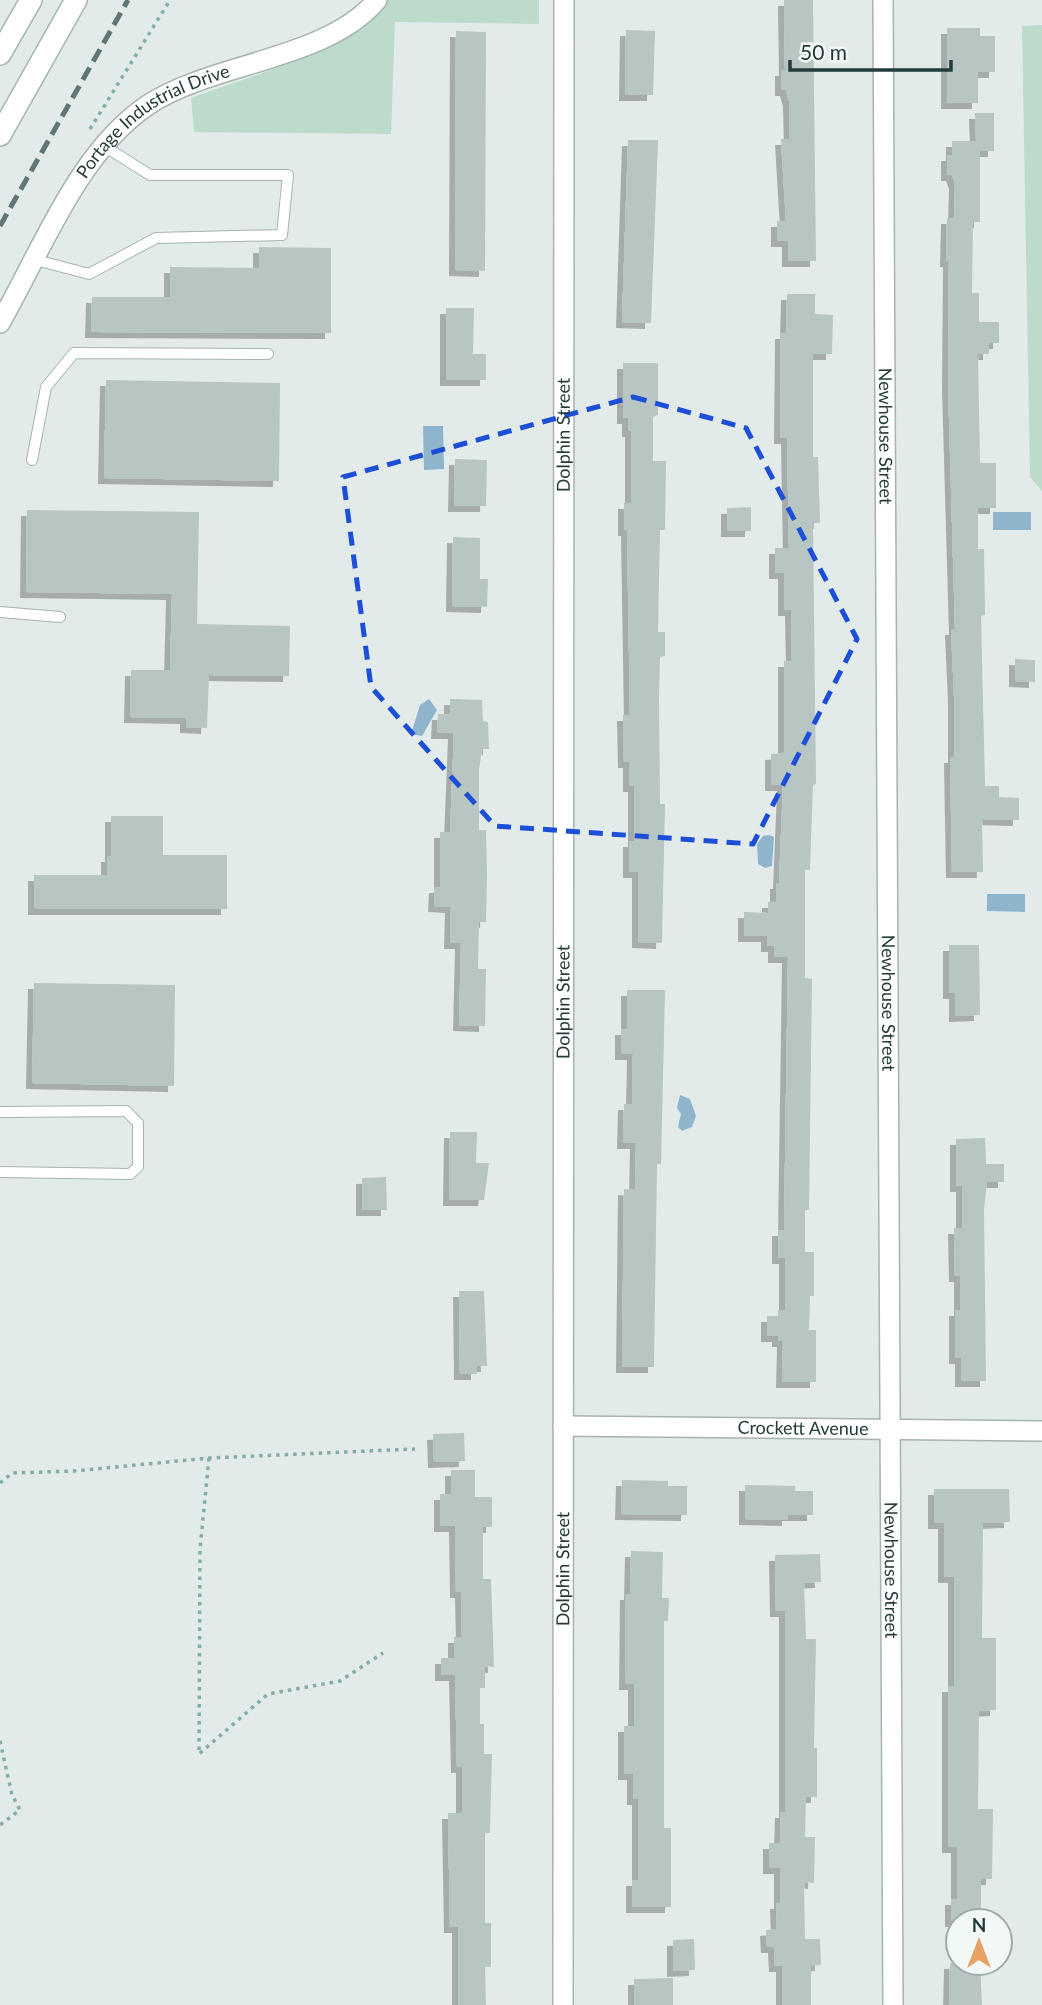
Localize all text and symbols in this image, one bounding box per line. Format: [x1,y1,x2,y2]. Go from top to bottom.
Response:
scale bar [790,28,951,72]
text: 50 m [800,39,847,64]
street label: Portage Industrial Drive [71,59,232,182]
street label: Newhouse Street [875,368,898,505]
street label: Dolphin Street [552,377,574,492]
street label: Newhouse Street [878,935,900,1072]
street label: Dolphin Street [551,944,574,1059]
street label: Crockett Avenue [737,1416,869,1439]
street label: Newhouse Street [880,1502,903,1639]
street label: Dolphin Street [551,1511,573,1626]
north arrow [944,1907,1014,1977]
text: N [972,1913,986,1936]

